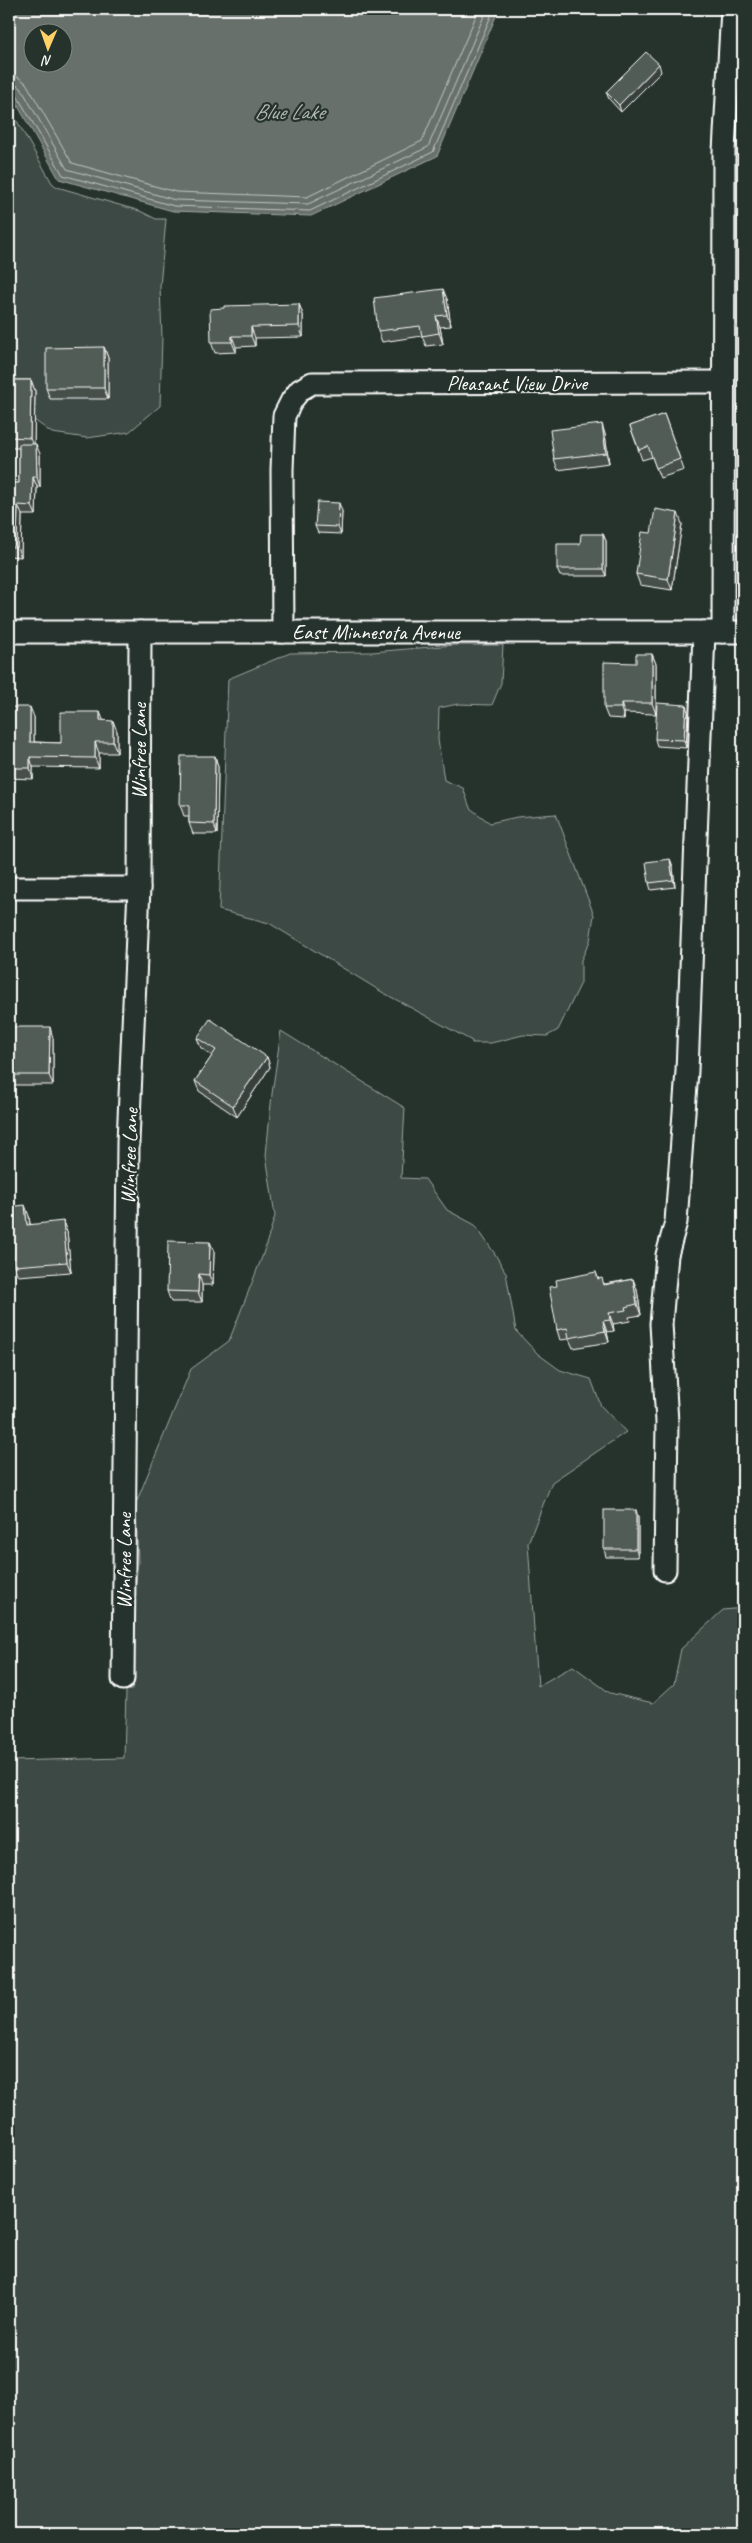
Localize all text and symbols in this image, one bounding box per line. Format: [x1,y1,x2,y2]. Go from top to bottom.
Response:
north arrow [22,22,72,72]
text: N [41,52,52,69]
water label: Blue Lake [254,98,328,126]
street label: Pleasant View Drive [447,370,589,396]
street label: East Minnesota Avenue [292,619,461,645]
street label: Winfree Lane [126,702,152,799]
street label: Winfree Lane [114,1106,144,1204]
street label: Winfree Lane [111,1512,137,1609]

